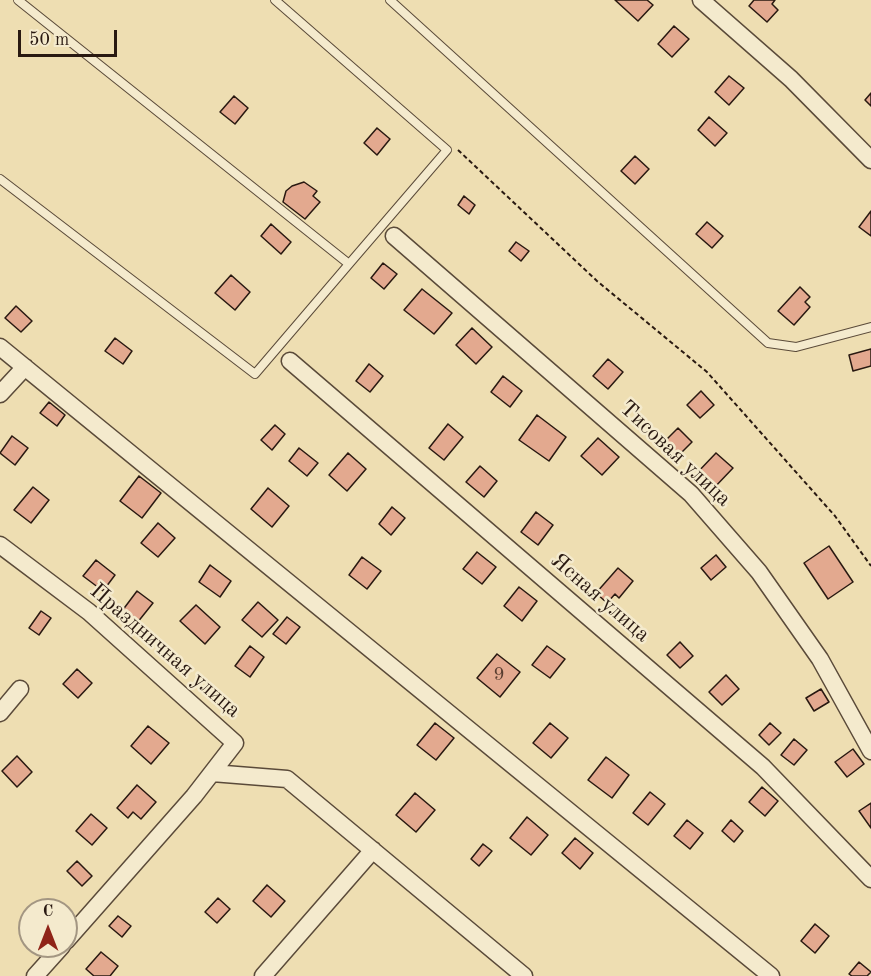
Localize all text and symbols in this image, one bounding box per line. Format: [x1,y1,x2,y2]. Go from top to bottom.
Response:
scale bar [21,18,120,56]
text: 50 m [29,31,69,49]
street label: Тисовая улица [614,395,736,513]
street label: Ясная улица [545,548,655,648]
street label: Праздничная улица [84,578,246,724]
house number: 9 [493,663,505,687]
north arrow [18,898,78,958]
text: С [43,904,53,920]

